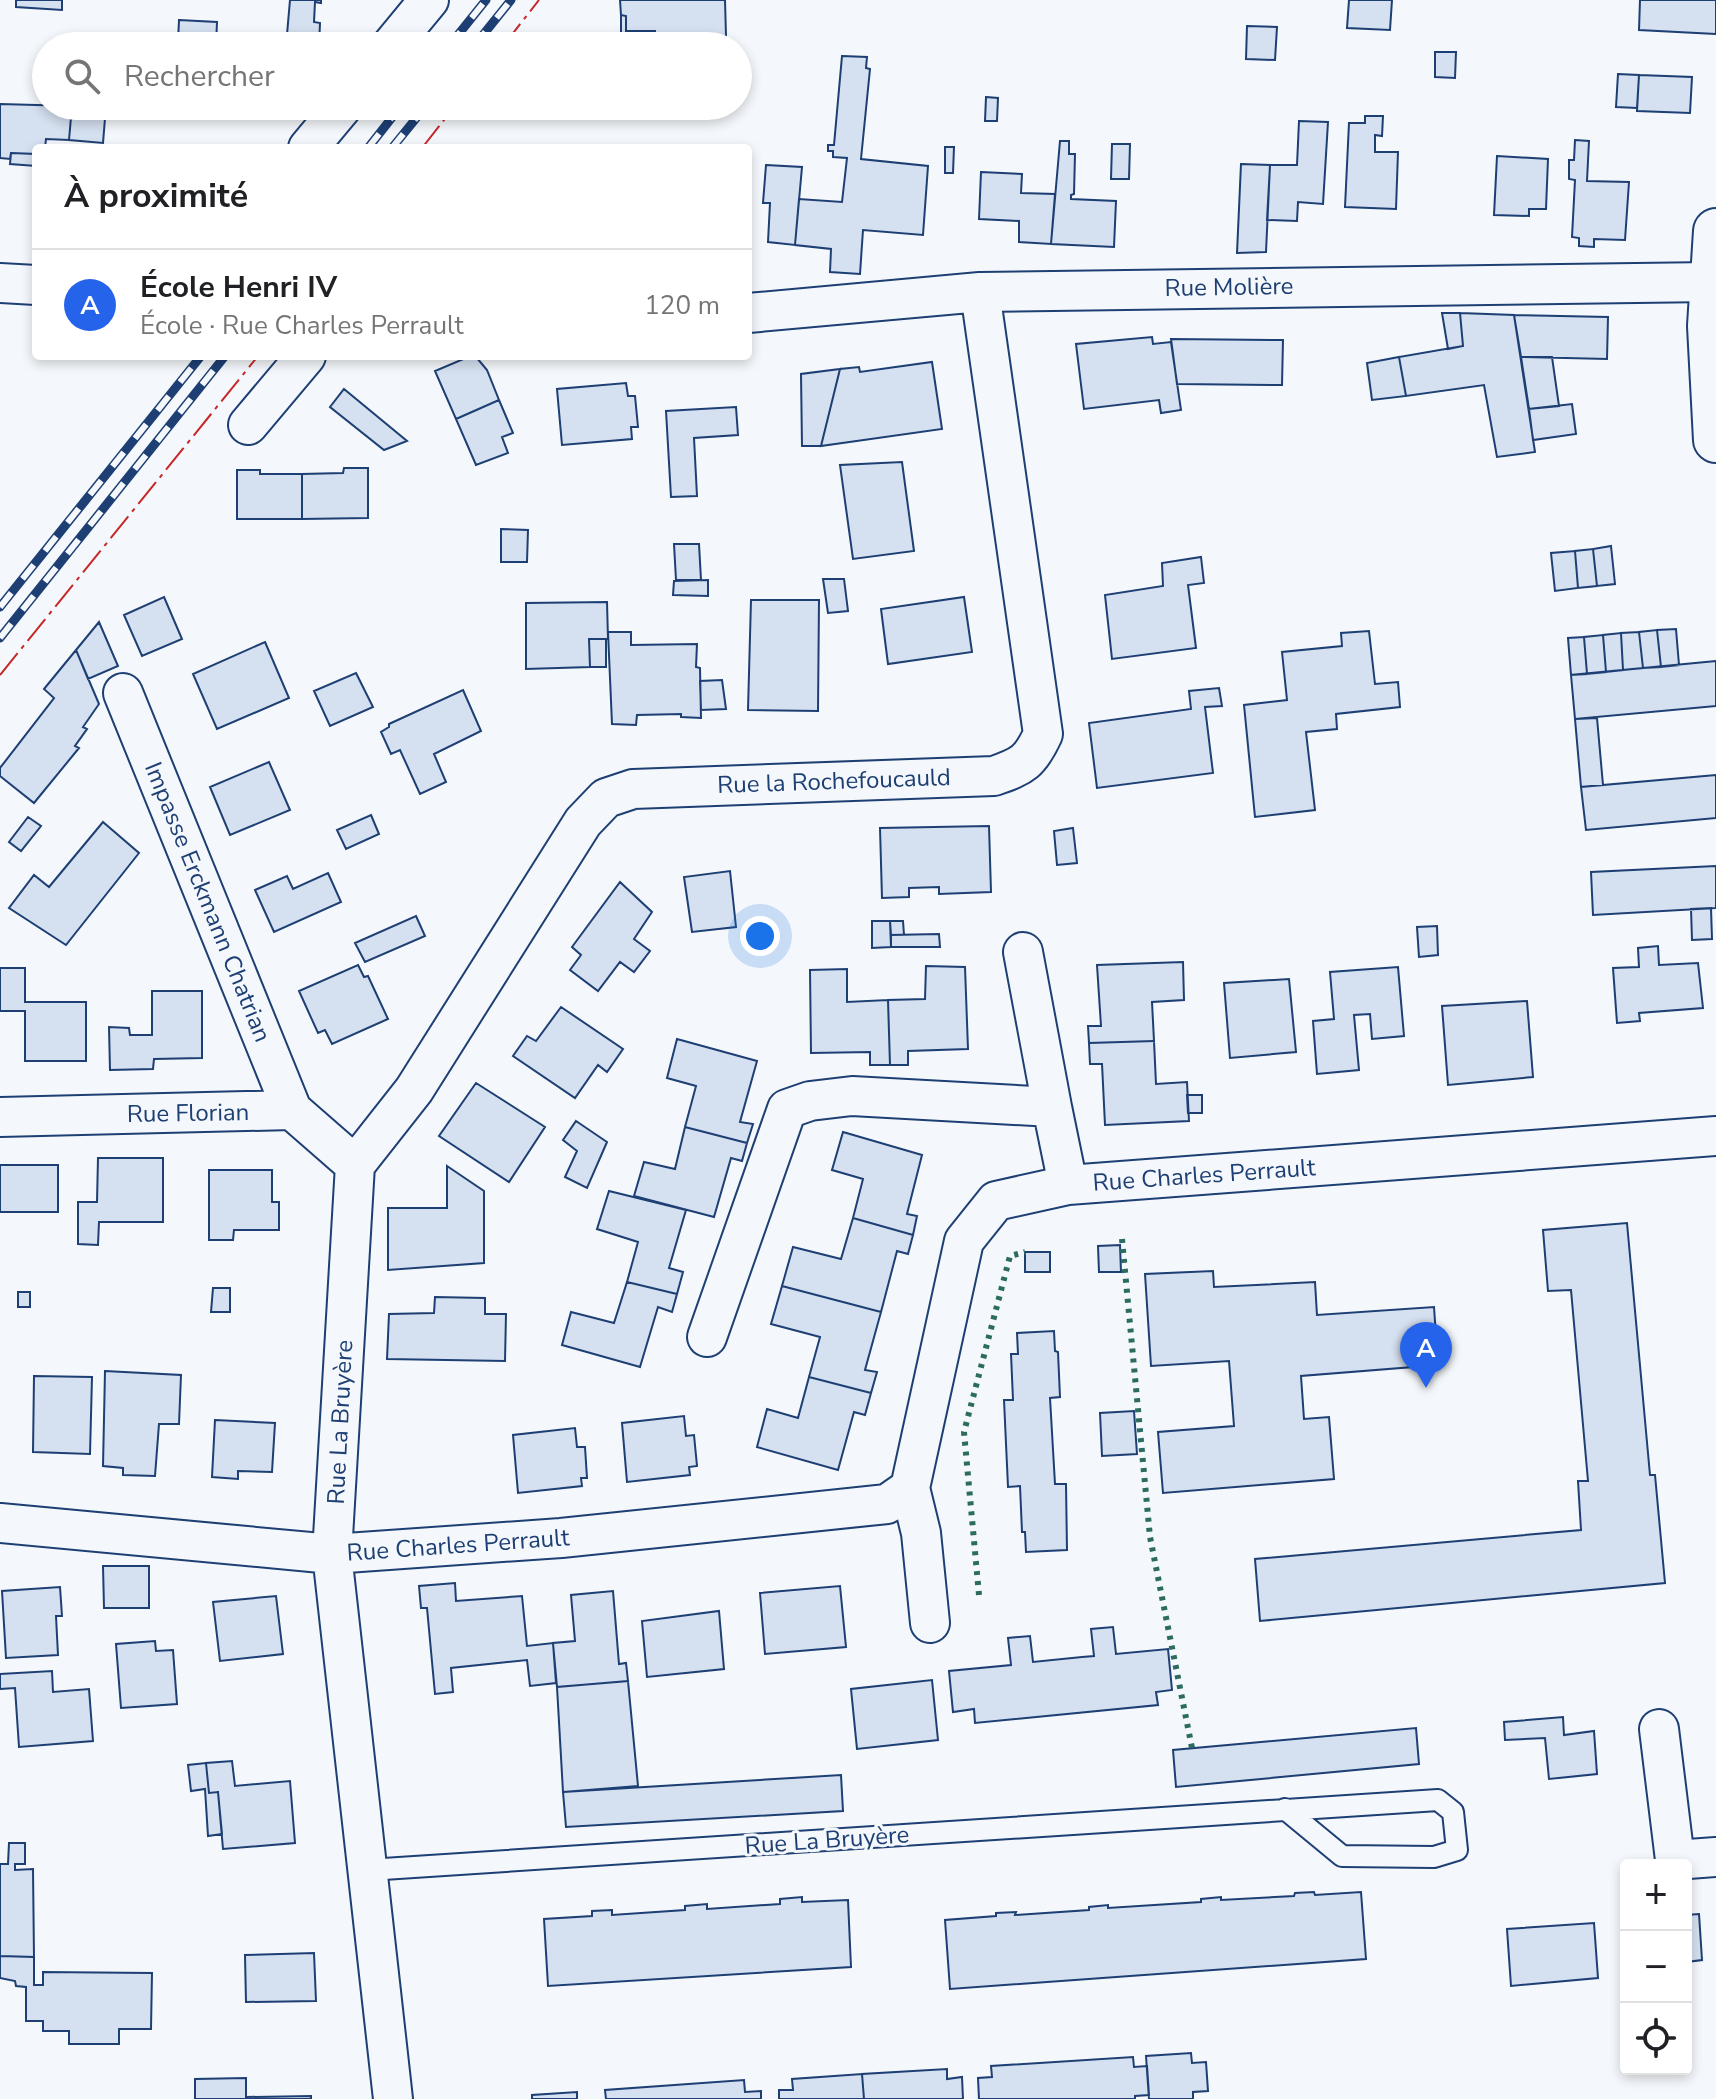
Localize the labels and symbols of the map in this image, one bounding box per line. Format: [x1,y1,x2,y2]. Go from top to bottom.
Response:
street label: Rue Molière [1164,270,1294,304]
street label: Impasse Erckmann Chatrian [137,757,279,1047]
street label: Rue la Rochefoucauld [717,761,951,801]
your location [740,916,780,956]
street label: Rue Florian [127,1096,249,1130]
street label: Rue Charles Perrault [1092,1151,1317,1199]
pin: A [1400,1322,1452,1388]
street label: Rue La Bruyère [320,1339,360,1505]
street label: Rue Charles Perrault [346,1521,571,1569]
street label: Rue La Bruyère [744,1818,910,1862]

